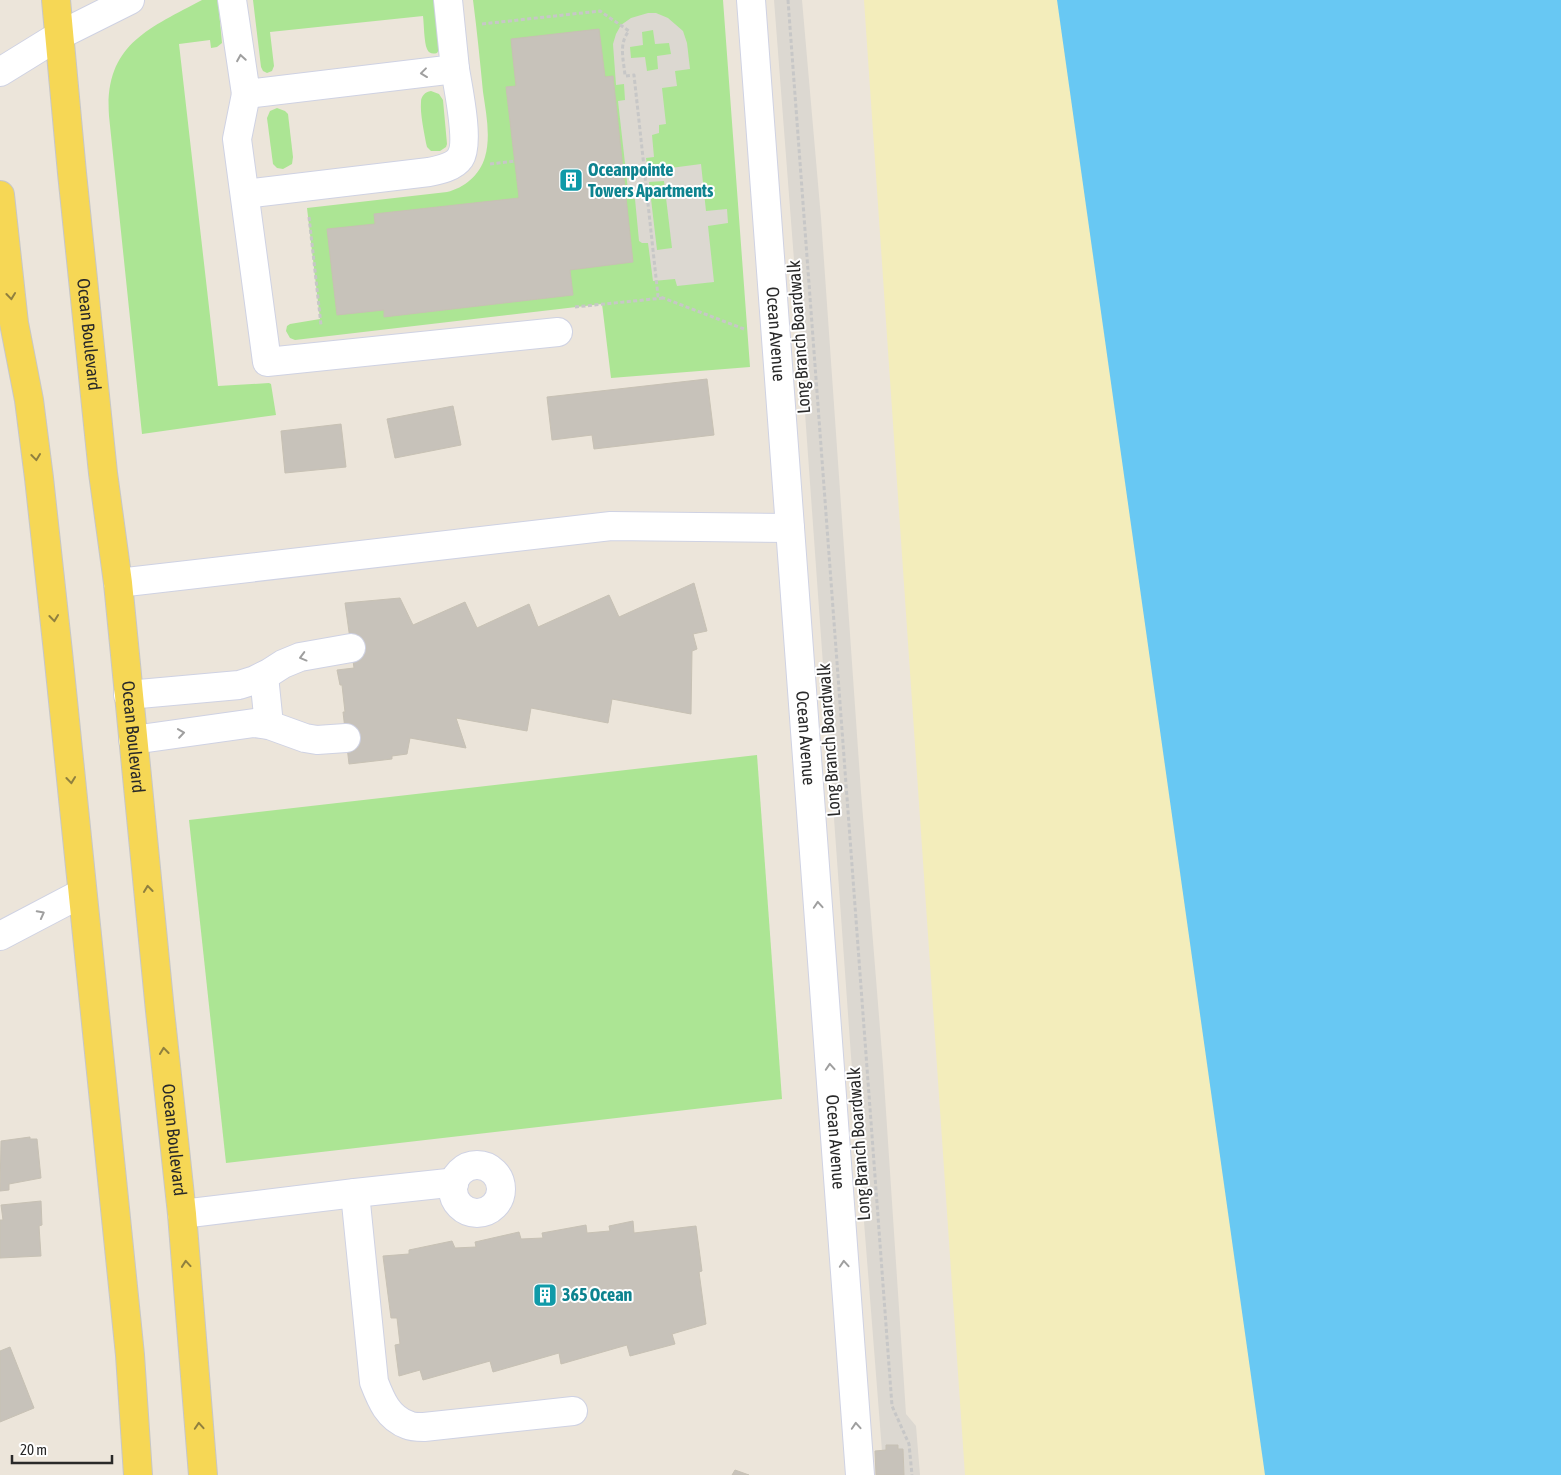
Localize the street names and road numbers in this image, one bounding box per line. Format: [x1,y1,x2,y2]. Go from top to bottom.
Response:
street label: Long Branch Boardwalk [783,260,814,414]
street label: Ocean Boulevard [73,277,105,392]
street label: Ocean Avenue [762,286,790,382]
street label: Long Branch Boardwalk [813,663,844,817]
street label: Ocean Boulevard [118,680,150,794]
street label: Ocean Avenue [792,690,820,786]
street label: Long Branch Boardwalk [843,1067,874,1221]
street label: Ocean Boulevard [158,1083,191,1197]
street label: Ocean Avenue [822,1094,850,1190]

